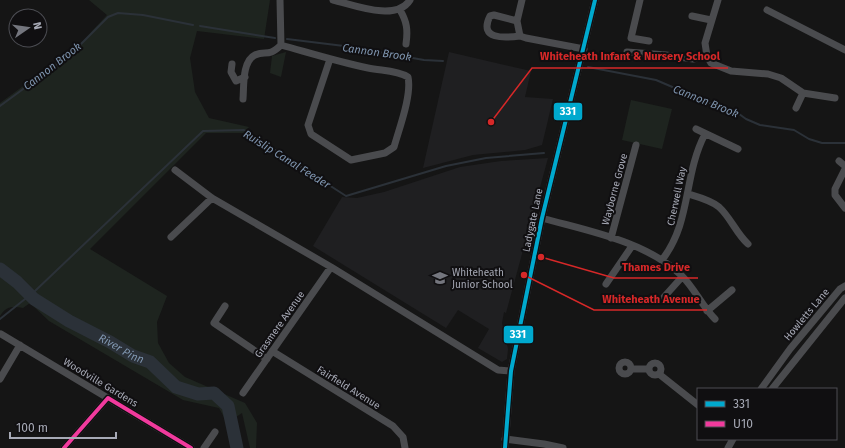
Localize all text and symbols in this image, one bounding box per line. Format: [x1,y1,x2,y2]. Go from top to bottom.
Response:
north arrow [8,8,48,48]
text: N [30,21,44,31]
water label: Cannon Brook [21,40,84,93]
water label: Cannon Brook [342,41,412,64]
callout: Whiteheath Infant & Nursery School [532,45,728,68]
text: Whiteheath Infant & Nursery School [540,50,721,63]
water label: Cannon Brook [671,82,741,121]
line badge: 331 [553,102,583,121]
text: 331 [559,105,576,118]
water label: Ruislip Canal Feeder [241,127,333,192]
street label: Wayborne Grove [600,152,630,226]
street label: Cherwell Way [665,166,689,227]
street label: Ladygate Lane [520,187,546,253]
callout: Thames Drive [614,255,698,278]
text: Thames Drive [622,261,690,274]
place label: Whiteheath Junior School [452,267,513,291]
school or university icon: Whiteheath Junior School [431,269,449,287]
street label: Howletts Lane [782,286,832,343]
callout: Whiteheath Avenue [594,287,707,310]
street label: Grasmere Avenue [252,289,307,360]
text: Whiteheath Avenue [602,293,700,306]
line badge: 331 [503,325,534,344]
text: 331 [509,328,526,341]
water label: River Pinn [96,331,146,366]
street label: Woodville Gardens [61,356,140,410]
street label: Fairfield Avenue [315,364,382,412]
legend [697,388,837,440]
text: 331 [733,397,750,411]
scale bar [10,414,116,440]
text: U10 [733,417,753,431]
text: 100 m [16,421,48,435]

